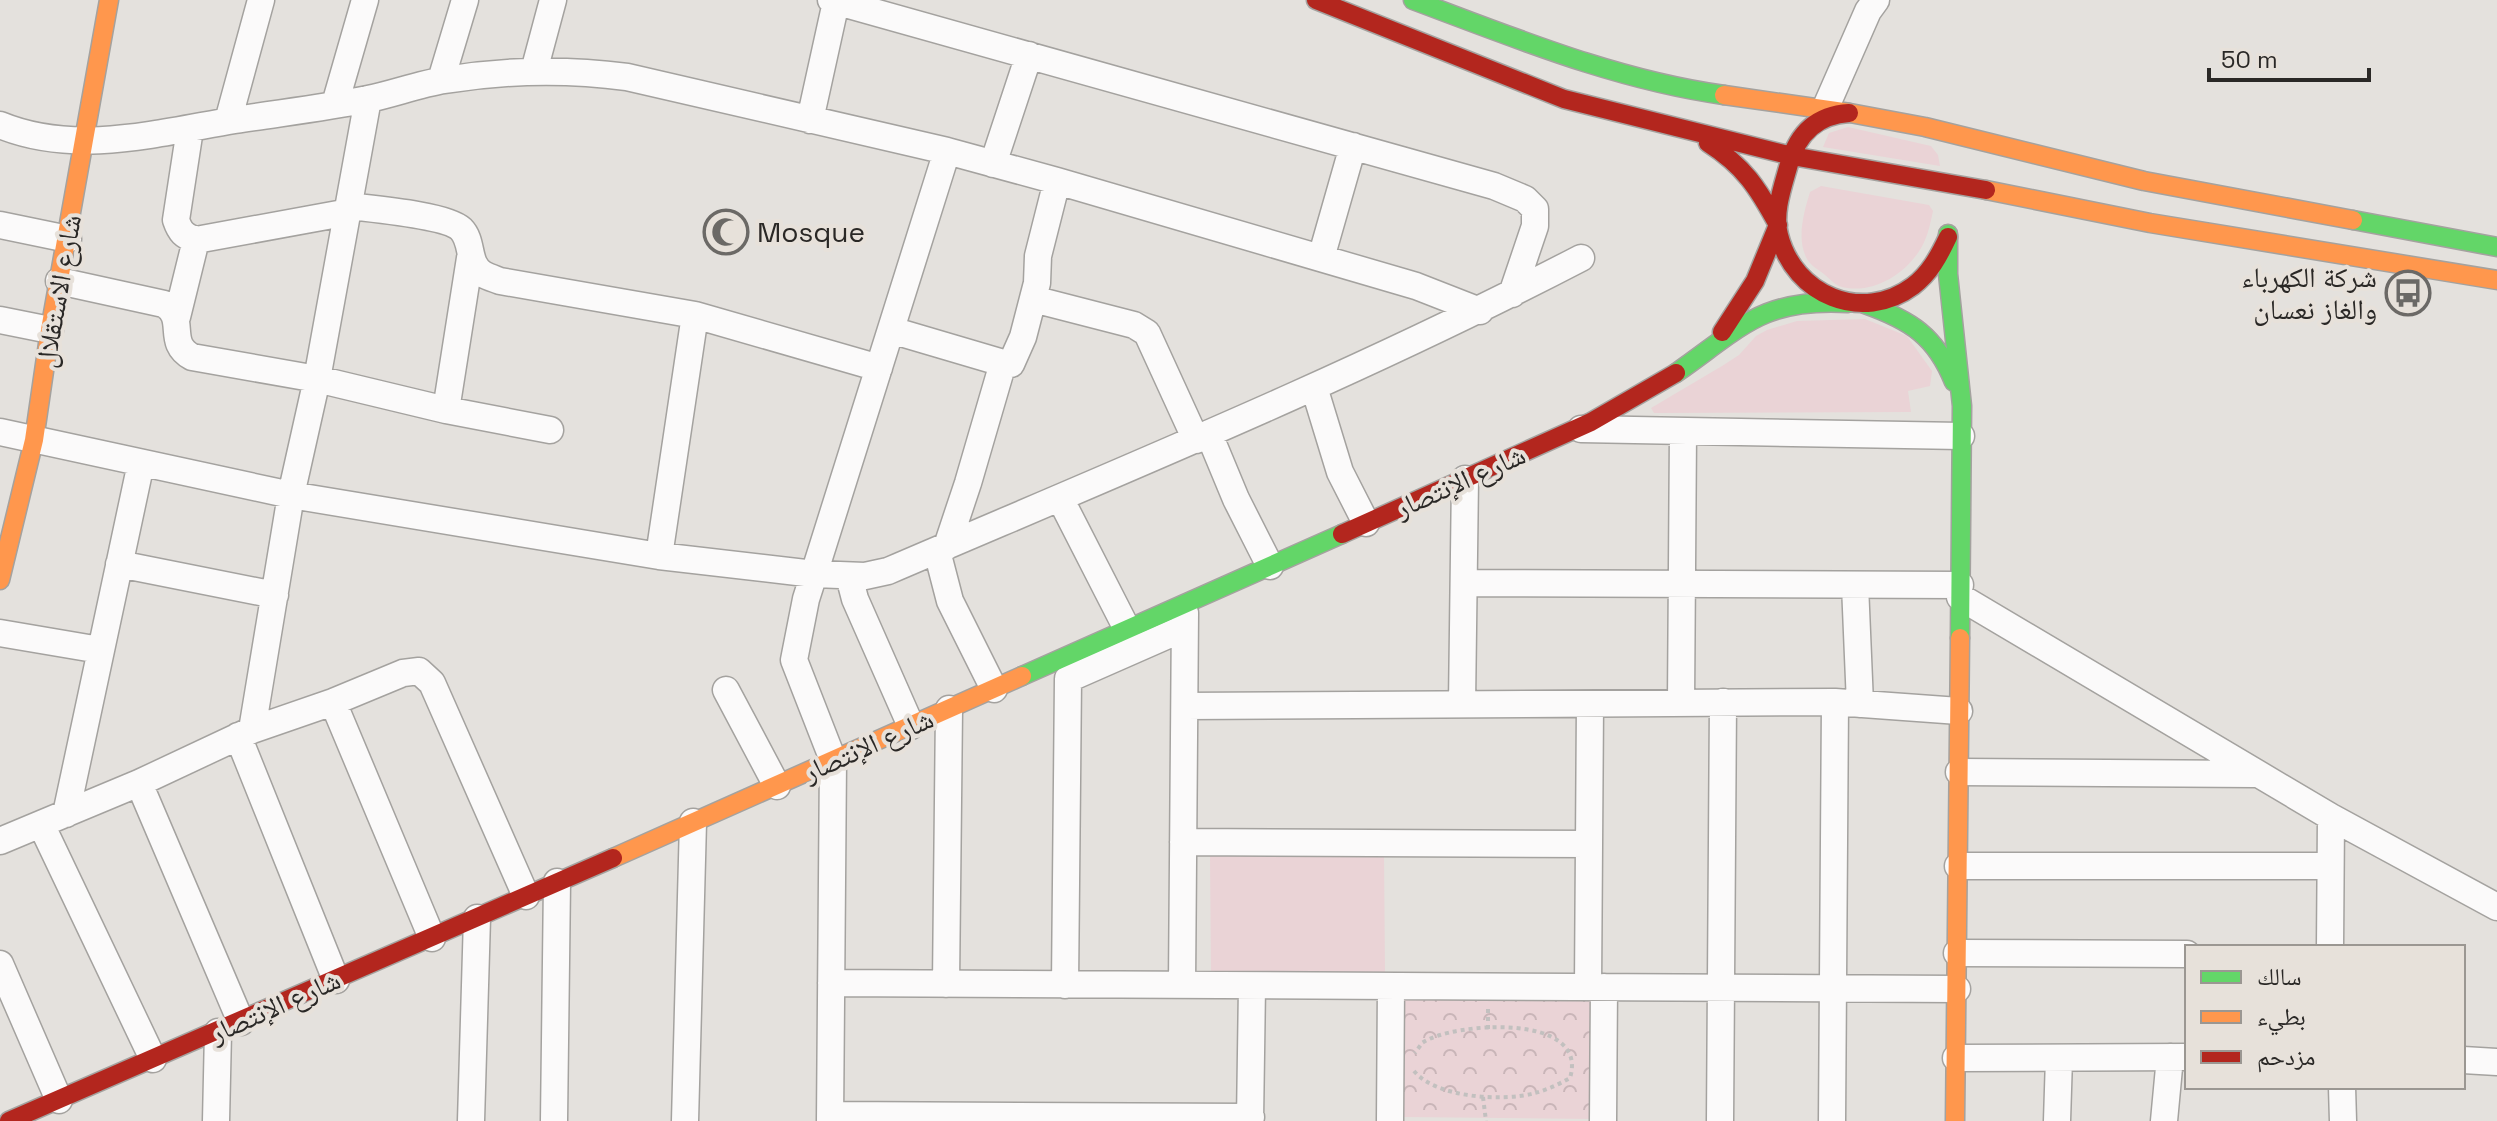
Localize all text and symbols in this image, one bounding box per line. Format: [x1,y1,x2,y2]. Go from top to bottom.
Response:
scale bar [2209,32,2369,82]
text: 50 m [2221,44,2278,75]
mosque icon: Mosque [702,208,750,256]
street label: شارع الاستقلال [27,212,89,370]
place label: Mosque [757,214,865,250]
place label: شركة الكهرباء والغاز نعسان [2241,259,2377,327]
bus stop icon: شركة الكهرباء والغاز نعسان [2384,269,2432,317]
street label: شارع الإنتصار [1388,436,1531,526]
street label: شارع الإنتصار [796,700,939,790]
legend [2185,945,2465,1089]
street label: شارع الإنتصار [203,961,346,1051]
text: سالك [2257,961,2302,992]
text: بطيء [2257,1001,2306,1036]
text: مزدحم [2257,1041,2316,1073]

